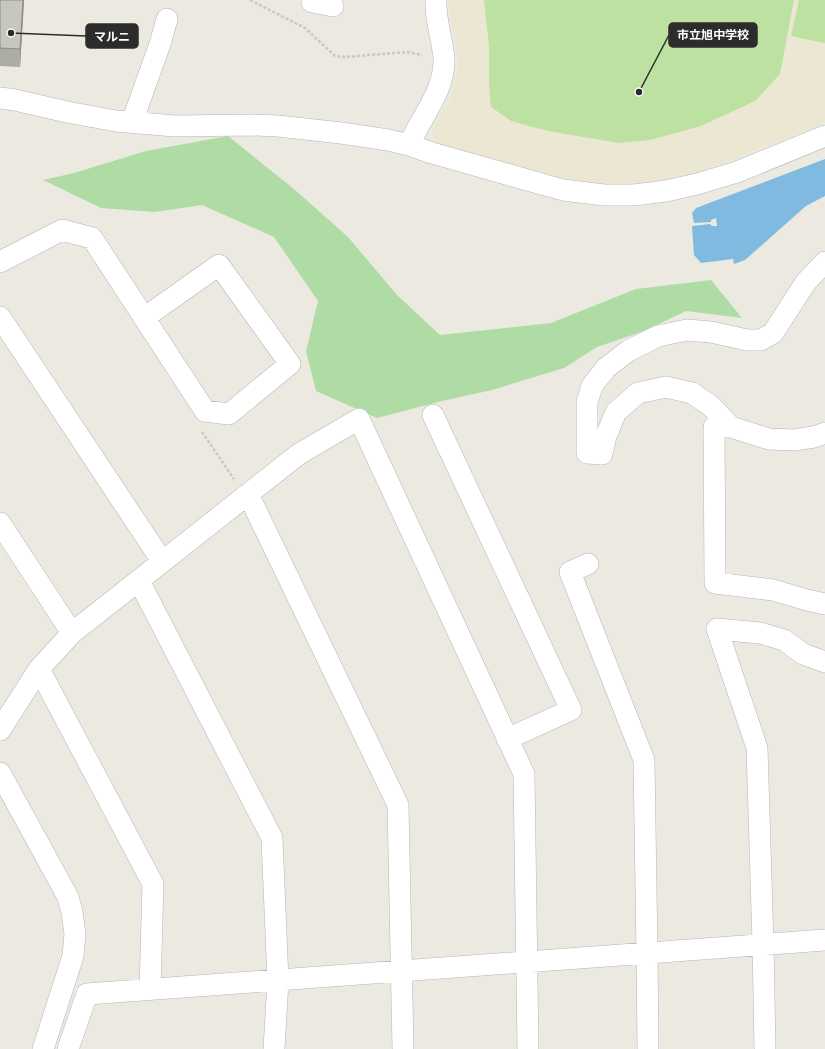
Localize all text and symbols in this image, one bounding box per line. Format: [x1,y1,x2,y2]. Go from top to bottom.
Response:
callout: 市立旭中学校 [669,23,757,47]
callout: マルニ [86,24,138,48]
text: 市立旭中学校 [677,28,749,43]
text: マルニ [94,30,130,45]

